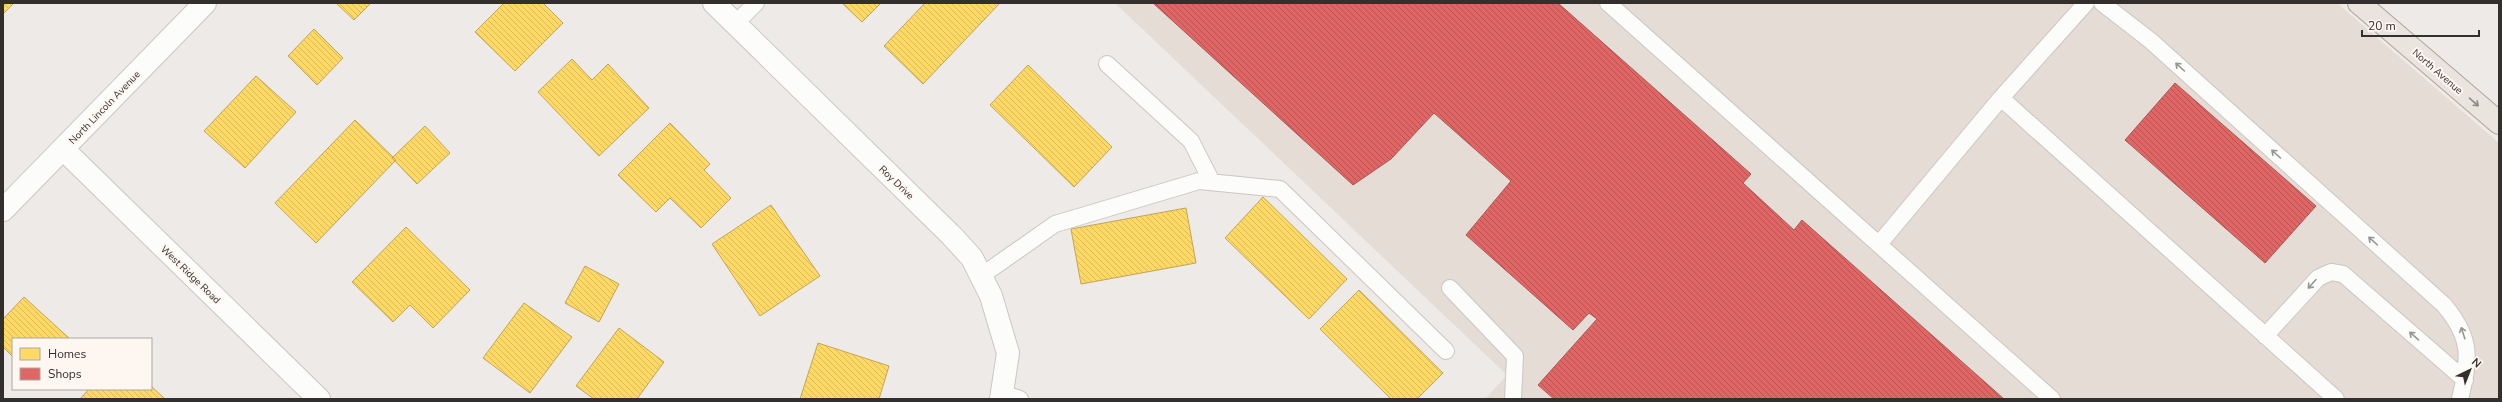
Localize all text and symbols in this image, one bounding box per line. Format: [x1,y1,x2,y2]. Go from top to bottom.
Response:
scale bar [2362,12,2479,38]
text: 20 m [2368,18,2396,34]
street label: North Avenue [2409,46,2466,98]
one-way arrow [2174,63,2185,72]
street label: North Lincoln Avenue [66,68,144,148]
one-way arrow [2468,97,2479,106]
one-way arrow [2271,150,2282,159]
street label: Roy Drive [876,163,917,203]
one-way arrow [2368,236,2378,246]
street label: West Ridge Road [157,242,223,307]
one-way arrow [2307,279,2316,290]
one-way arrow [2458,328,2466,340]
one-way arrow [2409,332,2420,341]
legend [12,338,152,390]
text: Homes [48,346,86,362]
north arrow [2450,350,2490,390]
text: N [2468,355,2485,371]
text: Shops [48,366,82,382]

